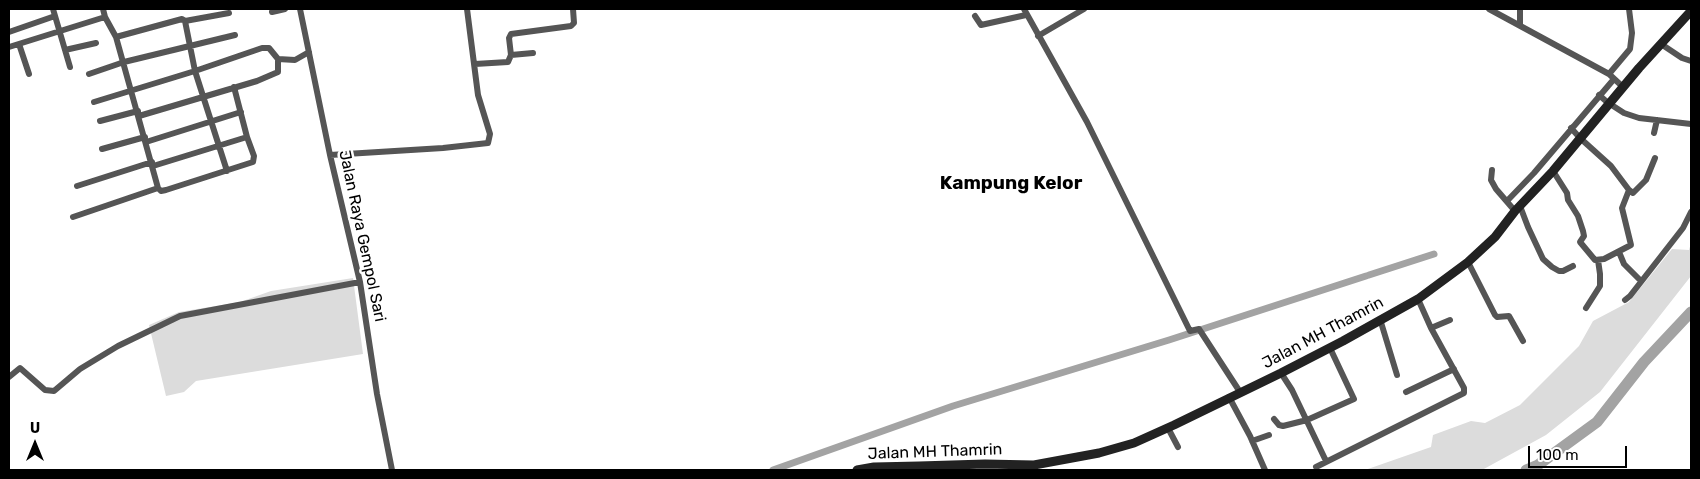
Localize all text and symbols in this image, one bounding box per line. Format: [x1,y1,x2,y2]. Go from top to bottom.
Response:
street label: Jalan Raya Gempol Sari [334,148,390,324]
district label: Kampung Kelor [940,173,1082,195]
street label: Jalan MH Thamrin [1259,293,1387,373]
north arrow [10,419,60,469]
text: U [30,420,40,437]
scale bar [1530,436,1629,468]
street label: Jalan MH Thamrin [867,440,1003,464]
text: 100 m [1536,446,1578,464]

